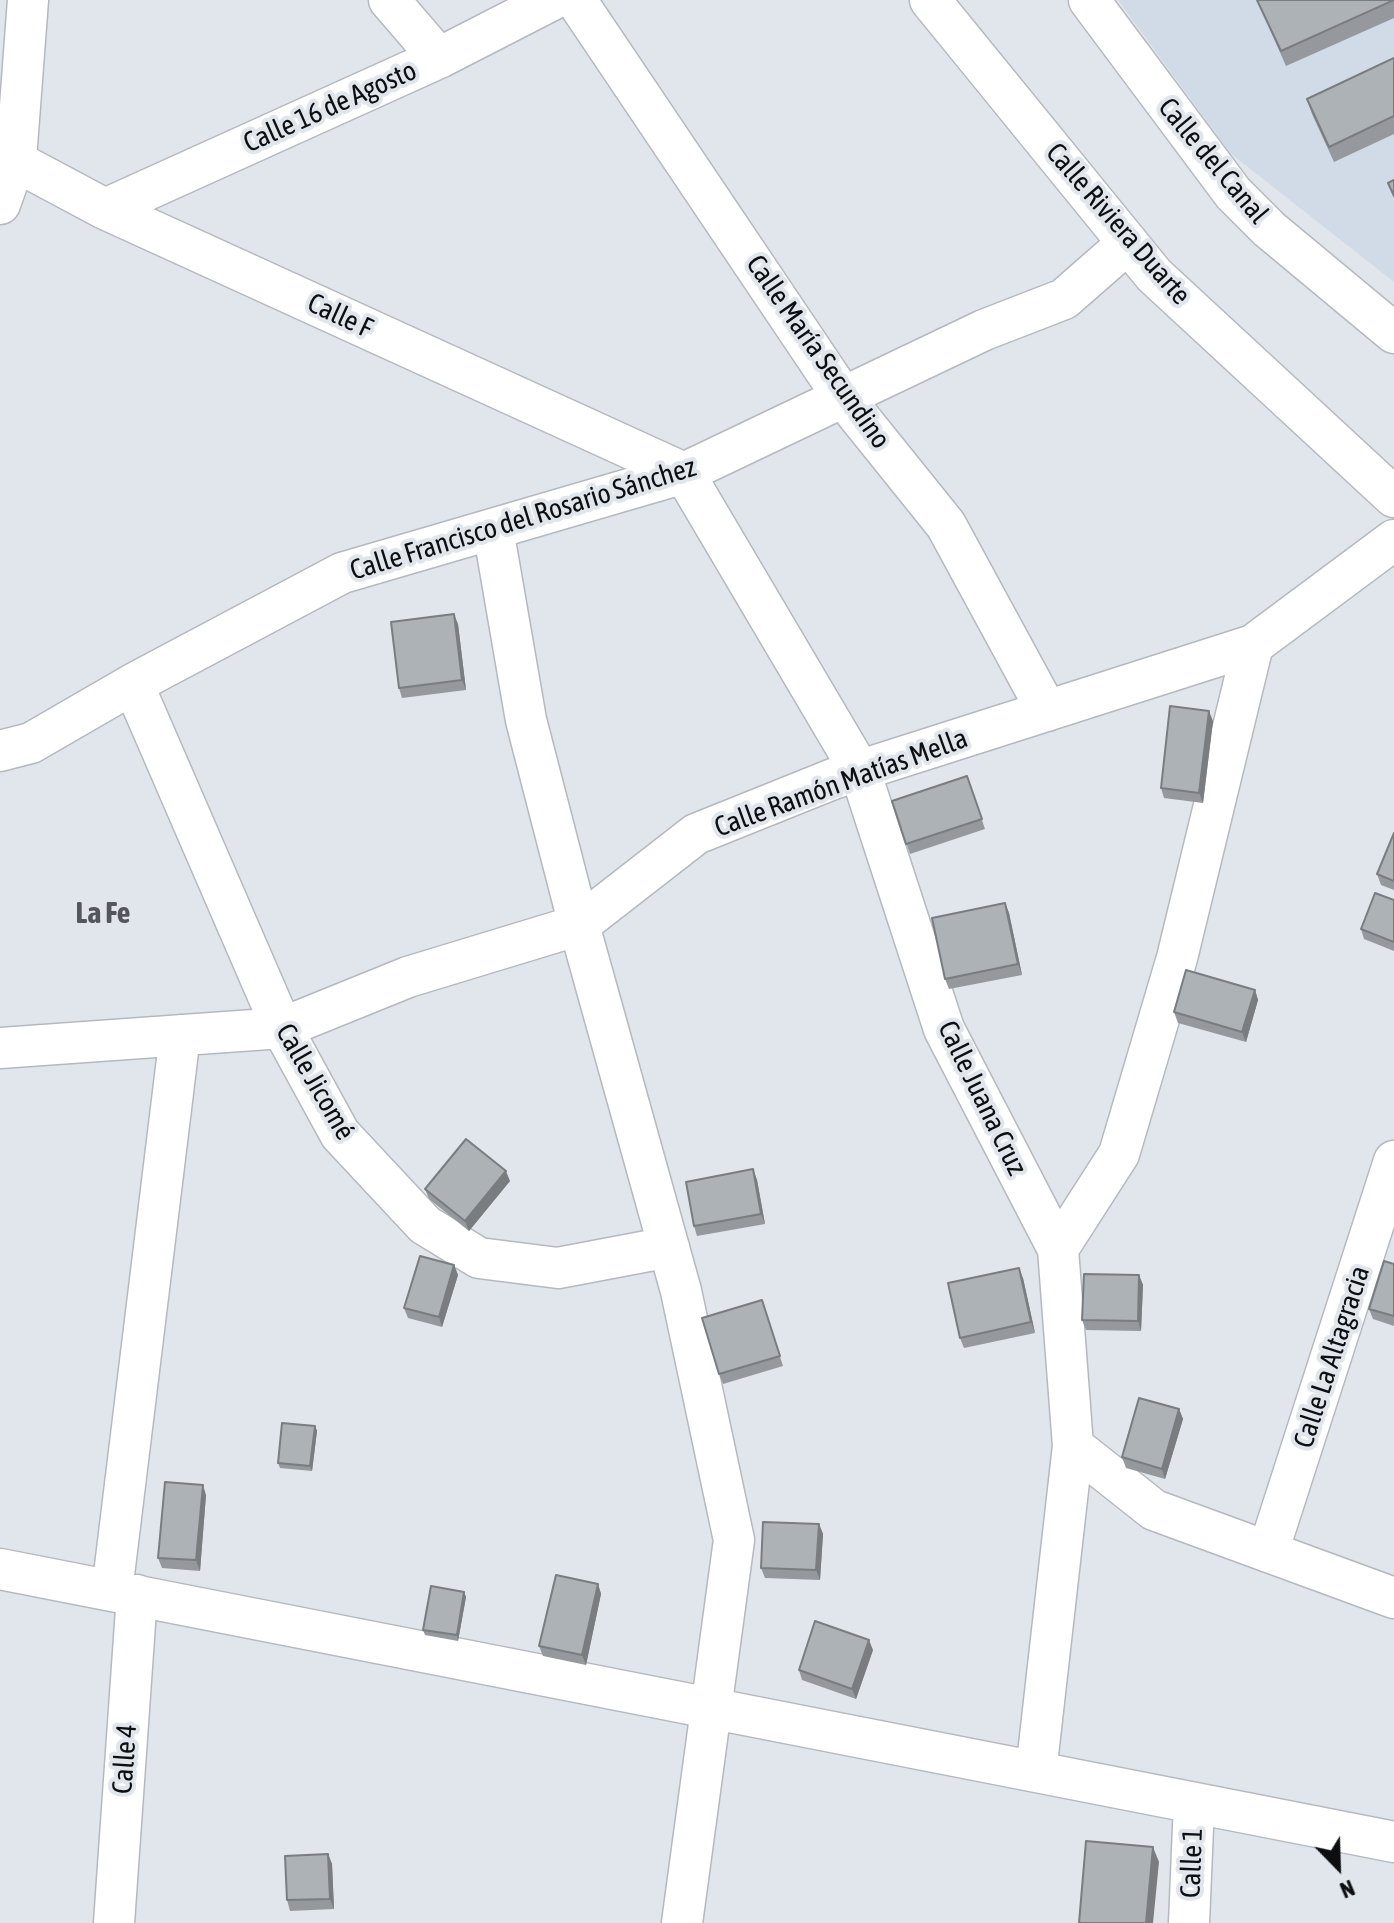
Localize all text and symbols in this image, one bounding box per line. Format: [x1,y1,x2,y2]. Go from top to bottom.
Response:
street label: Calle 16 de Agosto [238,54,422,160]
street label: Calle del Canal [1151,91,1275,231]
street label: Calle Riviera Duarte [1039,136,1197,312]
street label: Calle María Secundino [739,249,897,455]
street label: Calle F [302,286,378,346]
street label: Calle Francisco del Rosario Sánchez [346,450,700,588]
street label: Calle Ramón Matías Mella [710,722,972,844]
district label: La Fe [76,896,130,932]
street label: Calle Juana Cruz [930,1016,1034,1180]
street label: Calle Jicomé [268,1018,362,1146]
street label: Calle La Altagracia [1287,1262,1377,1452]
street label: Calle 4 [106,1723,144,1795]
street label: Calle 1 [1174,1827,1210,1899]
north arrow [1298,1827,1378,1907]
text: N [1336,1875,1358,1904]

